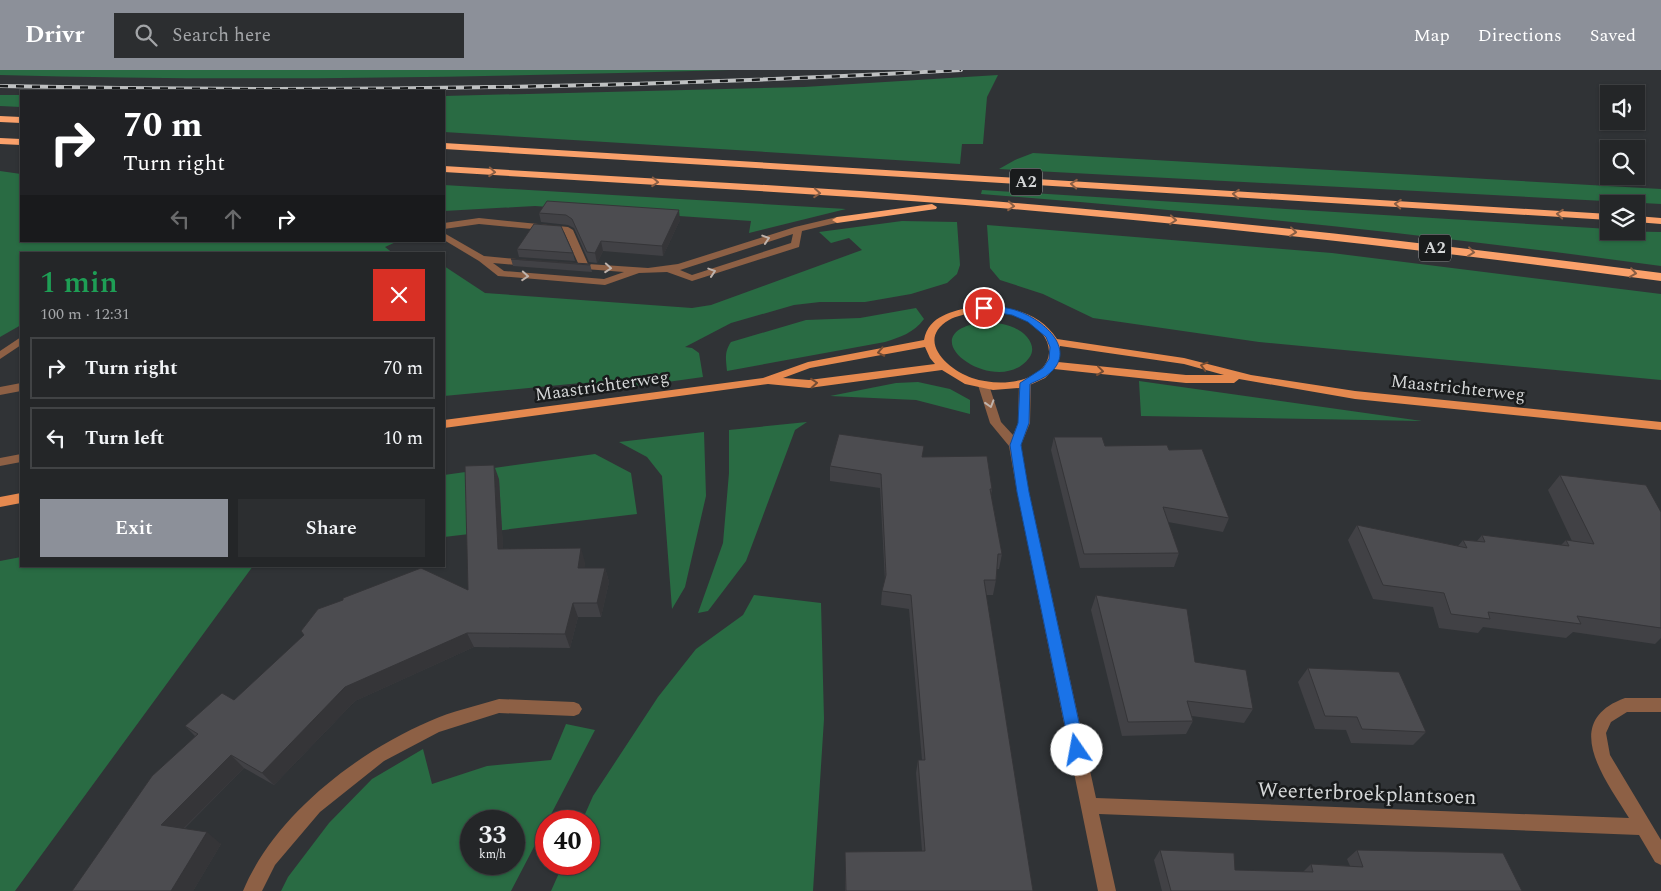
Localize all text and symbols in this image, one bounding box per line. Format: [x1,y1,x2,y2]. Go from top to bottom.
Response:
search box [114,13,464,58]
text: Drivr [25,17,84,53]
icon: search [132,21,160,49]
text: Search here [172,21,271,50]
text: Map [1414,22,1450,49]
text: Directions [1478,22,1562,49]
text: Saved [1590,22,1636,49]
map controls [1600,85,1645,240]
button: sound [1600,85,1645,130]
text: 70 m [123,99,203,152]
icon: right [40,110,105,175]
button: search [1600,140,1645,185]
text: Turn right [123,147,225,180]
one-way arrow [489,166,497,177]
road number: A2 [1010,168,1042,195]
one-way arrow [651,177,659,188]
one-way arrow [1069,179,1077,190]
one-way arrow [813,187,821,198]
one-way arrow [1231,189,1239,200]
button: layers [1600,195,1645,240]
one-way arrow [1394,199,1402,210]
one-way arrow [1007,201,1015,212]
icon: left [166,205,194,233]
icon: ahead [219,205,247,233]
icon: right [272,205,300,233]
one-way arrow [1556,209,1564,220]
one-way arrow [1169,215,1177,226]
one-way arrow [1289,226,1297,237]
road number: A2 [1419,234,1451,262]
one-way arrow [761,235,770,245]
one-way arrow [1468,246,1476,257]
text: 1 min [40,260,118,306]
one-way arrow [605,263,613,274]
one-way arrow [708,267,716,277]
one-way arrow [1629,267,1637,278]
button: close [373,269,425,321]
one-way arrow [522,270,530,281]
pin [963,287,1005,329]
icon: arrive [970,294,998,322]
text: 100 m · 12:31 [40,302,130,326]
one-way arrow [876,347,885,357]
icon: right [42,354,70,382]
text: Turn right [85,354,178,383]
text: 70 m [383,354,423,383]
one-way arrow [1200,361,1209,372]
street label: Maastrichterweg [533,363,671,409]
one-way arrow [1096,365,1104,376]
street label: Maastrichterweg [1389,368,1527,408]
one-way arrow [810,378,818,389]
one-way arrow [984,399,994,408]
icon: left [42,424,70,452]
text: Turn left [85,424,164,453]
text: 10 m [383,424,423,453]
button: Exit [40,499,228,557]
button: Share [238,499,425,557]
position arrow [1050,723,1102,775]
street label: Weerterbroekplantsoen [1257,774,1477,814]
speed limit sign: 40 [535,810,600,875]
text: 33 [478,817,507,855]
text: km/h [479,845,506,864]

